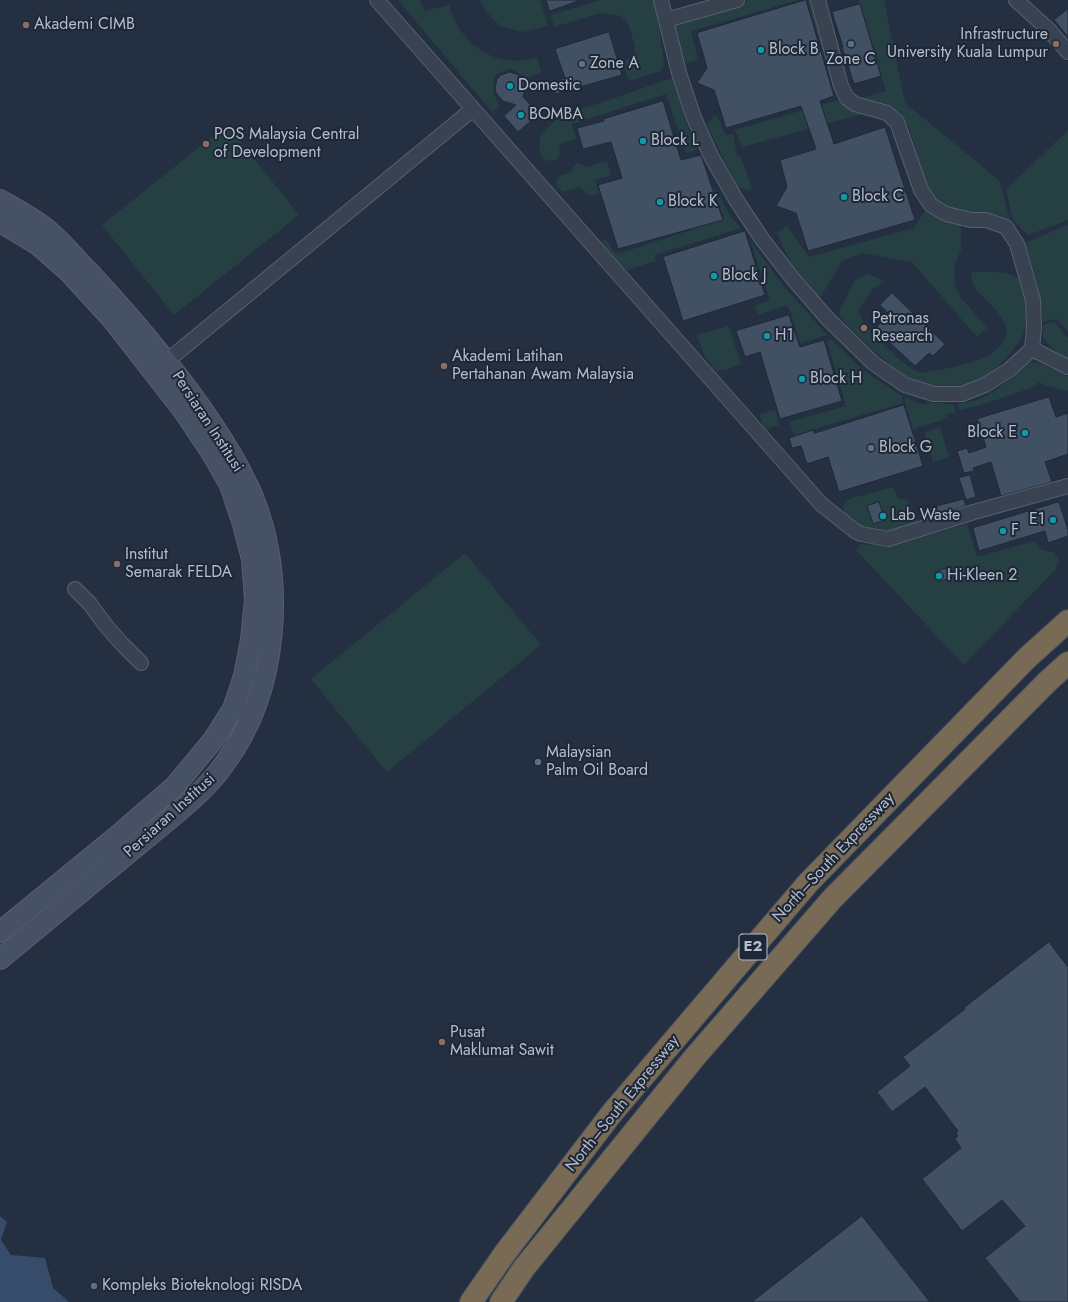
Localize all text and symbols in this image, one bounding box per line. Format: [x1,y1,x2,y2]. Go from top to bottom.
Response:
place label: Akademi CIMB [34,15,135,35]
marker: Akademi CIMB [21,20,31,30]
place label: Infrastructure University Kuala Lumpur [887,25,1048,63]
marker: Zone C [846,39,856,49]
marker: Infrastructure University Kuala Lumpur [1051,39,1061,49]
place label: Block B [769,40,819,60]
marker: Block B [756,45,766,55]
place label: Zone C [826,50,876,70]
place label: Zone A [590,54,639,74]
marker: Zone A [577,59,587,69]
place label: Domestic [518,76,580,96]
marker: Domestic [505,81,515,91]
place label: BOMBA [529,105,583,125]
marker: BOMBA [516,110,526,120]
place label: POS Malaysia Central of Development [214,125,359,163]
place label: Block L [651,131,699,151]
marker: Block L [638,136,648,146]
marker: POS Malaysia Central of Development [201,139,211,149]
place label: Block C [852,187,904,207]
place label: Block K [668,192,718,212]
marker: Block C [839,192,849,202]
marker: Block K [655,197,665,207]
place label: Block J [722,266,767,286]
marker: Block J [709,271,719,281]
place label: Petronas Research [872,309,933,347]
marker: Petronas Research [859,323,869,333]
place label: H1 [775,326,794,346]
marker: H1 [762,331,772,341]
place label: Akademi Latihan Pertahanan Awam Malaysia [452,347,634,385]
marker: Akademi Latihan Pertahanan Awam Malaysia [439,361,449,371]
street label: Persiaran Institusi [167,368,247,476]
place label: Block H [810,369,862,389]
marker: Block H [797,374,807,384]
place label: Block E [967,423,1017,443]
marker: Block E [1020,428,1030,438]
place label: Block G [879,438,932,458]
marker: Block G [866,443,876,453]
place label: Lab Waste [891,506,960,526]
place label: E1 [1029,510,1045,530]
marker: Lab Waste [878,511,888,521]
marker: E1 [1048,515,1058,525]
place label: F [1011,521,1019,541]
marker: F [998,526,1008,536]
place label: Institut Semarak FELDA [125,545,232,583]
marker: Institut Semarak FELDA [112,559,122,569]
place label: Hi-Kleen 2 [947,566,1017,586]
marker: Hi-Kleen 2 [934,571,944,581]
place label: Malaysian Palm Oil Board [546,743,648,781]
marker: Malaysian Palm Oil Board [533,757,543,767]
street label: Persiaran Institusi [120,770,220,862]
street label: North–South Expressway [769,789,899,927]
road number: E2 [739,934,767,960]
place label: Pusat Maklumat Sawit [450,1023,554,1061]
street label: North–South Expressway [562,1032,684,1176]
marker: Pusat Maklumat Sawit [437,1037,447,1047]
place label: Kompleks Bioteknologi RISDA [102,1276,302,1296]
marker: Kompleks Bioteknologi RISDA [89,1281,99,1291]

